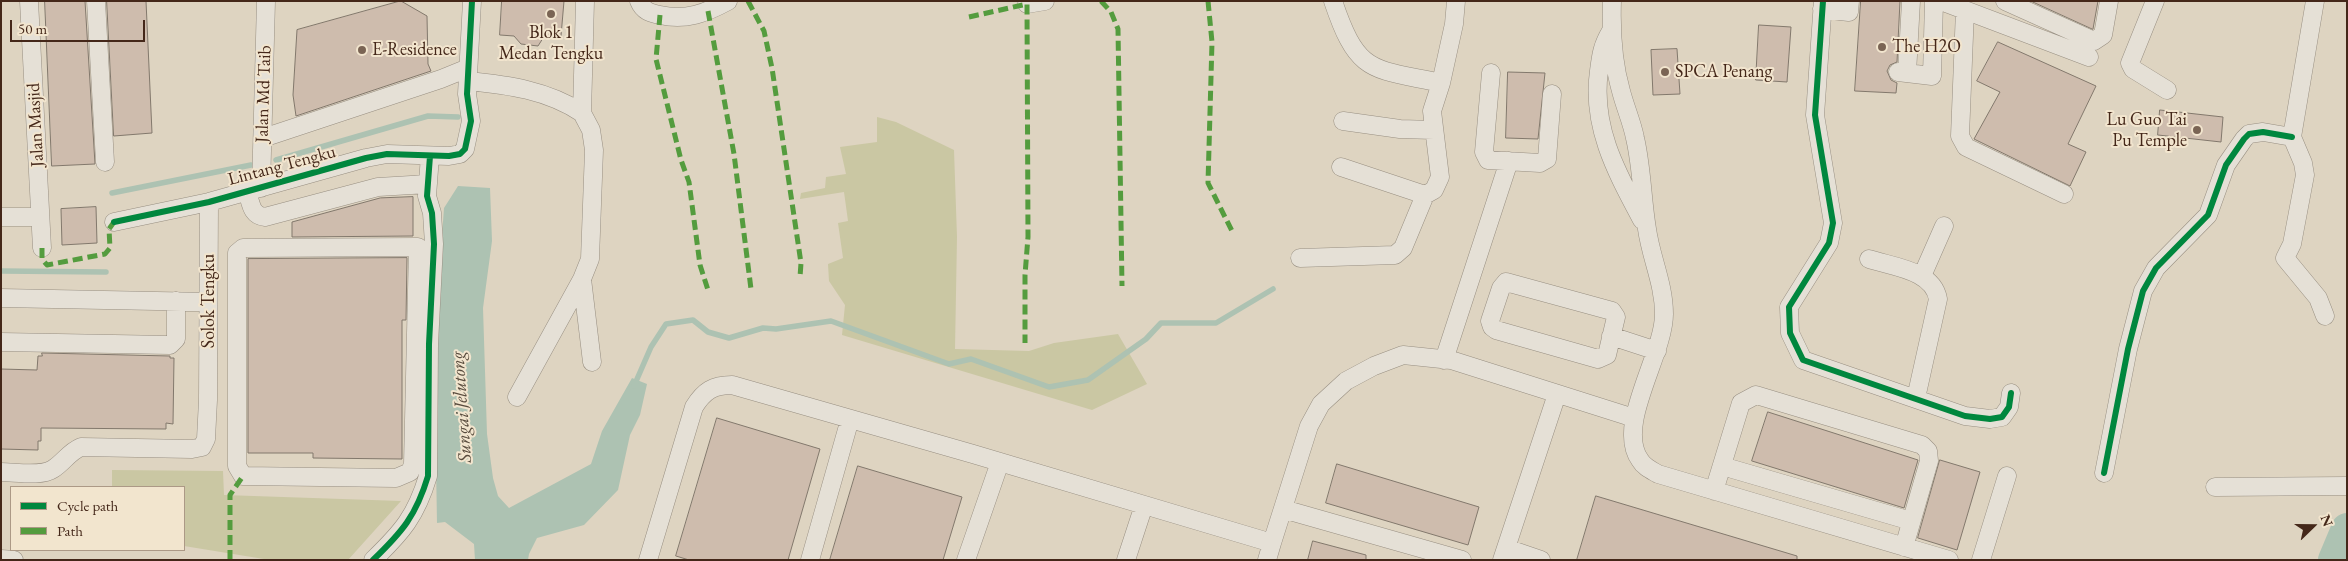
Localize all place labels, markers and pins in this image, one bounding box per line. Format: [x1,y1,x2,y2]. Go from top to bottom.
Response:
marker: Blok 1 Medan Tengku [545,8,557,20]
place label: Blok 1 Medan Tengku [499,22,603,64]
place label: The H2O [1892,36,1961,58]
place label: E-Residence [372,39,457,61]
marker: The H2O [1876,41,1888,53]
marker: E-Residence [356,44,368,56]
place label: SPCA Penang [1675,61,1772,83]
marker: SPCA Penang [1659,66,1671,78]
place label: Lu Guo Tai Pu Temple [2107,109,2187,152]
marker: Lu Guo Tai Pu Temple [2191,124,2203,136]

